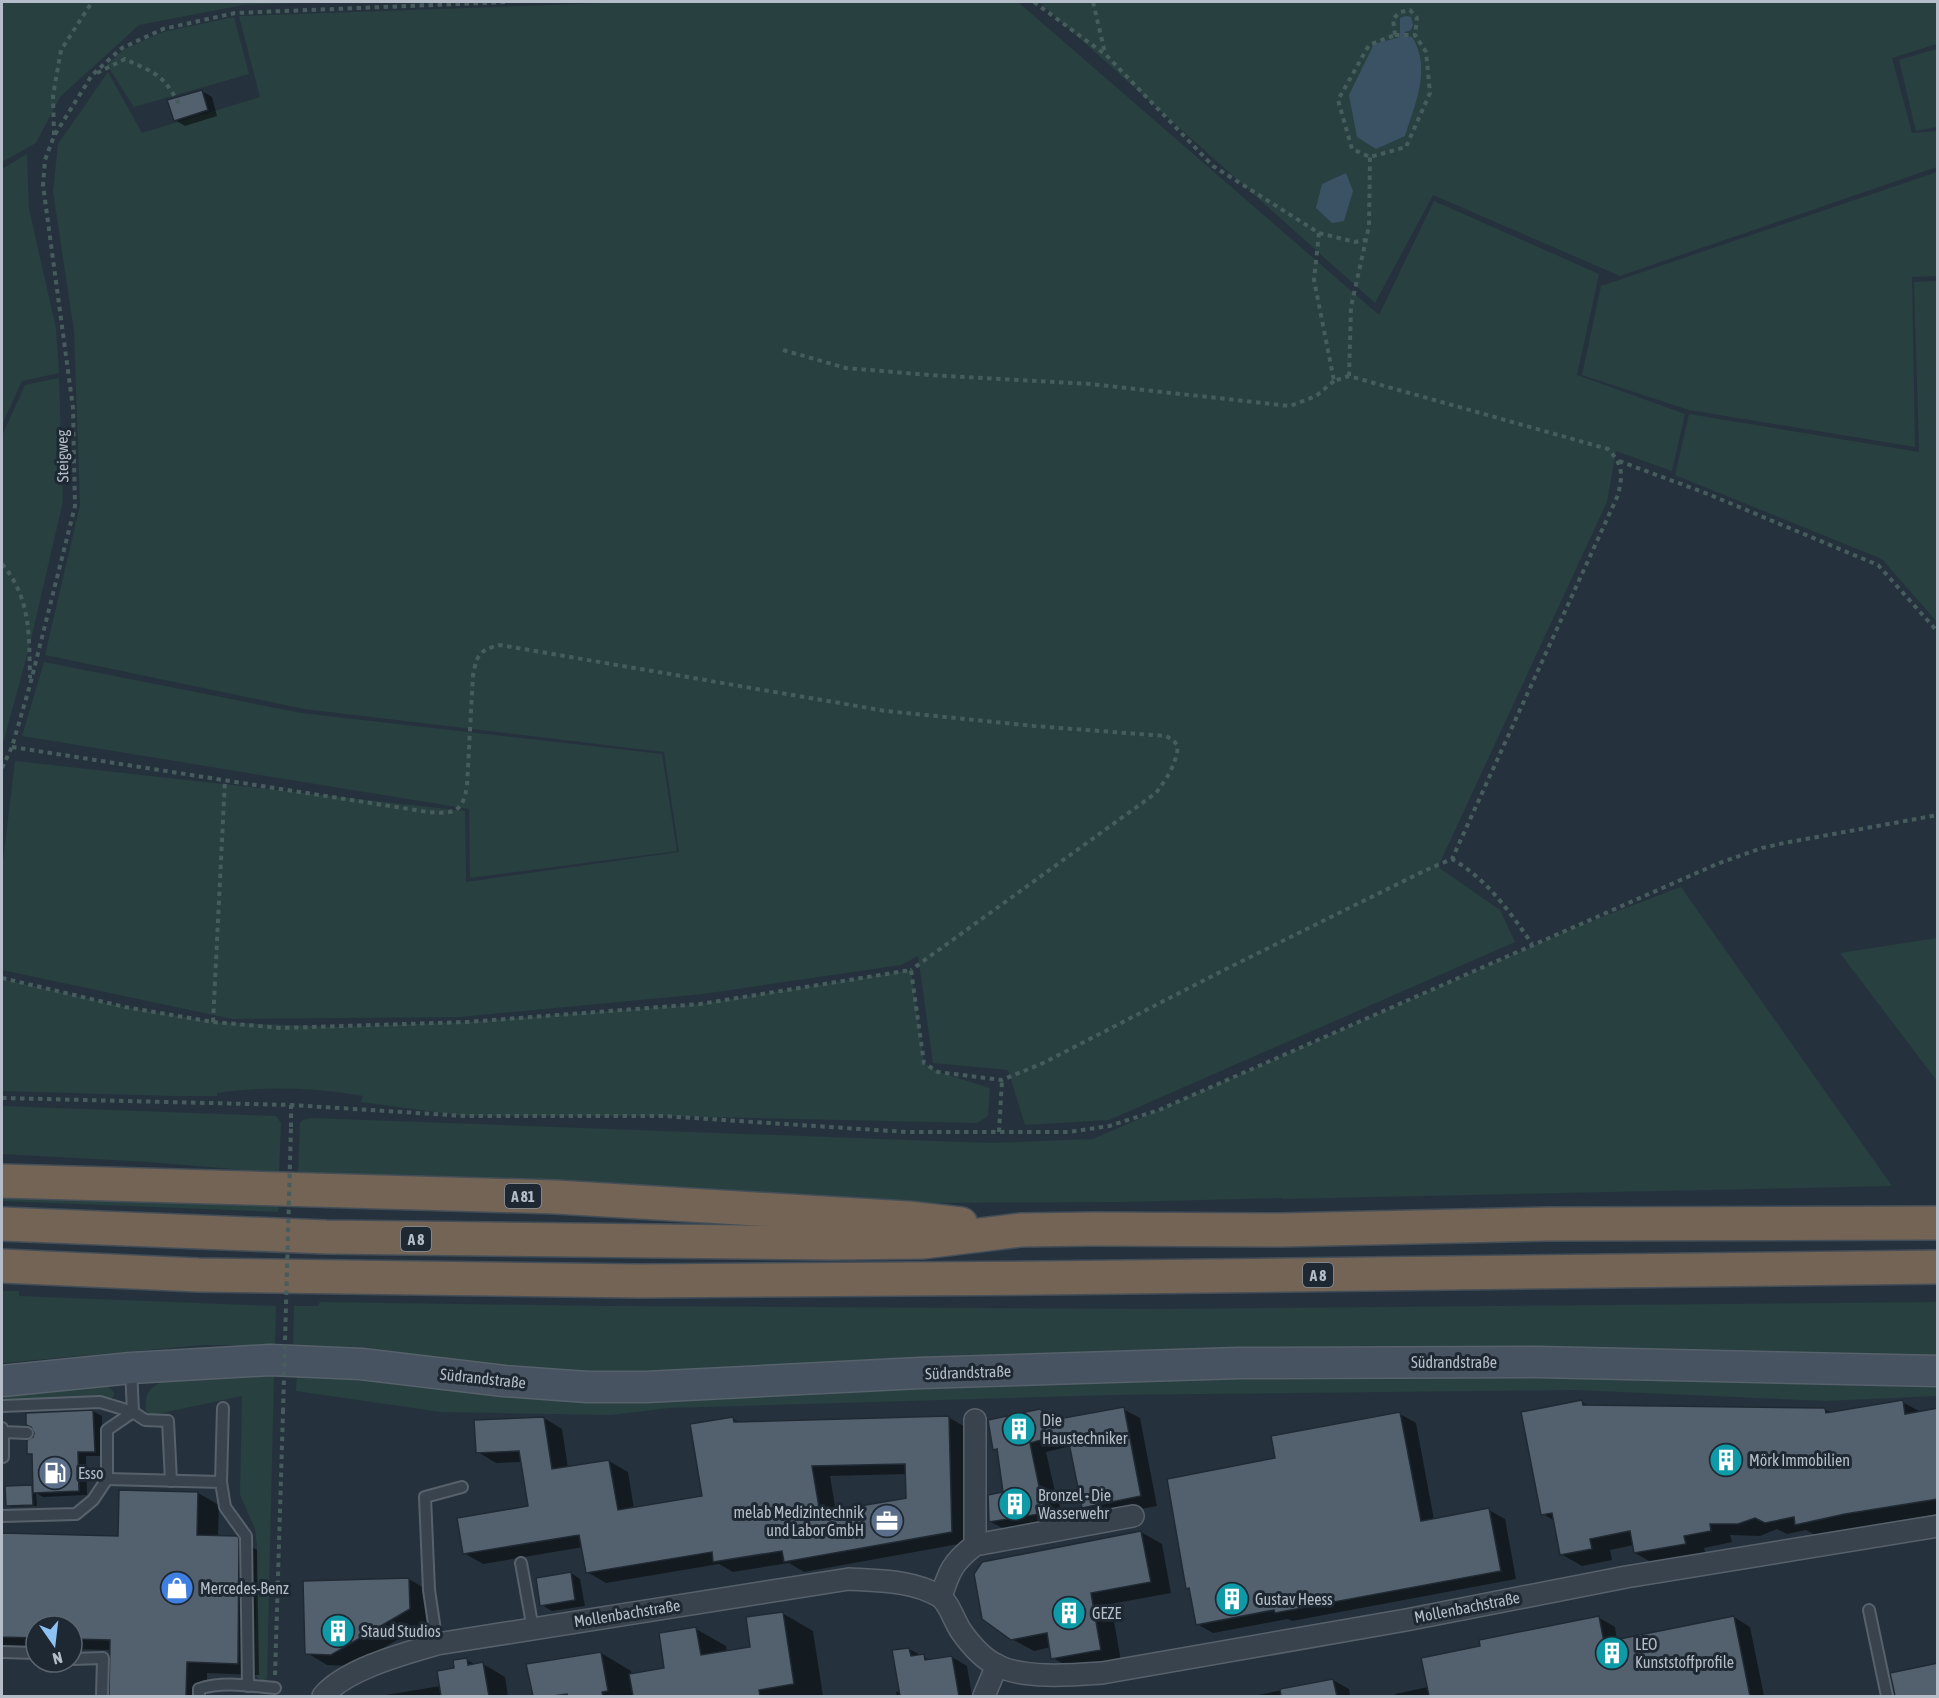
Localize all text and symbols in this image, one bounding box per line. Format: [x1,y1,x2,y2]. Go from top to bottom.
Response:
street label: Steigweg [53,429,72,482]
road number: A 81 [505,1184,541,1208]
road number: A 8 [401,1227,431,1251]
road number: A 8 [1303,1263,1333,1287]
street label: Südrandstraße [1411,1353,1497,1371]
street label: Südrandstraße [925,1362,1011,1382]
street label: Südrandstraße [439,1365,527,1391]
building icon: Die Haustechniker [1001,1411,1037,1447]
place label: Die Haustechniker [1042,1411,1128,1447]
building icon: Mörk Immobilien [1708,1442,1744,1478]
place label: Mörk Immobilien [1749,1451,1850,1469]
fuel station icon: Esso [37,1455,73,1491]
place label: Esso [78,1464,104,1482]
building icon: Bronzel - Die Wasserwehr [997,1486,1033,1522]
place label: Bronzel - Die Wasserwehr [1038,1486,1111,1522]
place label: melab Medizintechnik und Labor GmbH [734,1503,864,1539]
office icon: melab Medizintechnik und Labor GmbH [869,1503,905,1539]
shop icon: Mercedes-Benz [159,1570,195,1606]
place label: Mercedes-Benz [200,1579,289,1597]
building icon: Gustav Heess [1214,1581,1250,1617]
street label: Mollenbachstraße [1413,1588,1521,1626]
place label: Gustav Heess [1255,1590,1333,1608]
building icon: GEZE [1051,1595,1087,1631]
street label: Mollenbachstraße [573,1596,681,1630]
place label: GEZE [1092,1604,1121,1622]
building icon: Staud Studios [320,1613,356,1649]
north arrow [24,1614,84,1674]
place label: Staud Studios [361,1622,441,1640]
building icon: LEO Kunststoffprofile [1594,1635,1630,1671]
place label: LEO Kunststoffprofile [1635,1635,1734,1672]
text: N [51,1649,64,1668]

